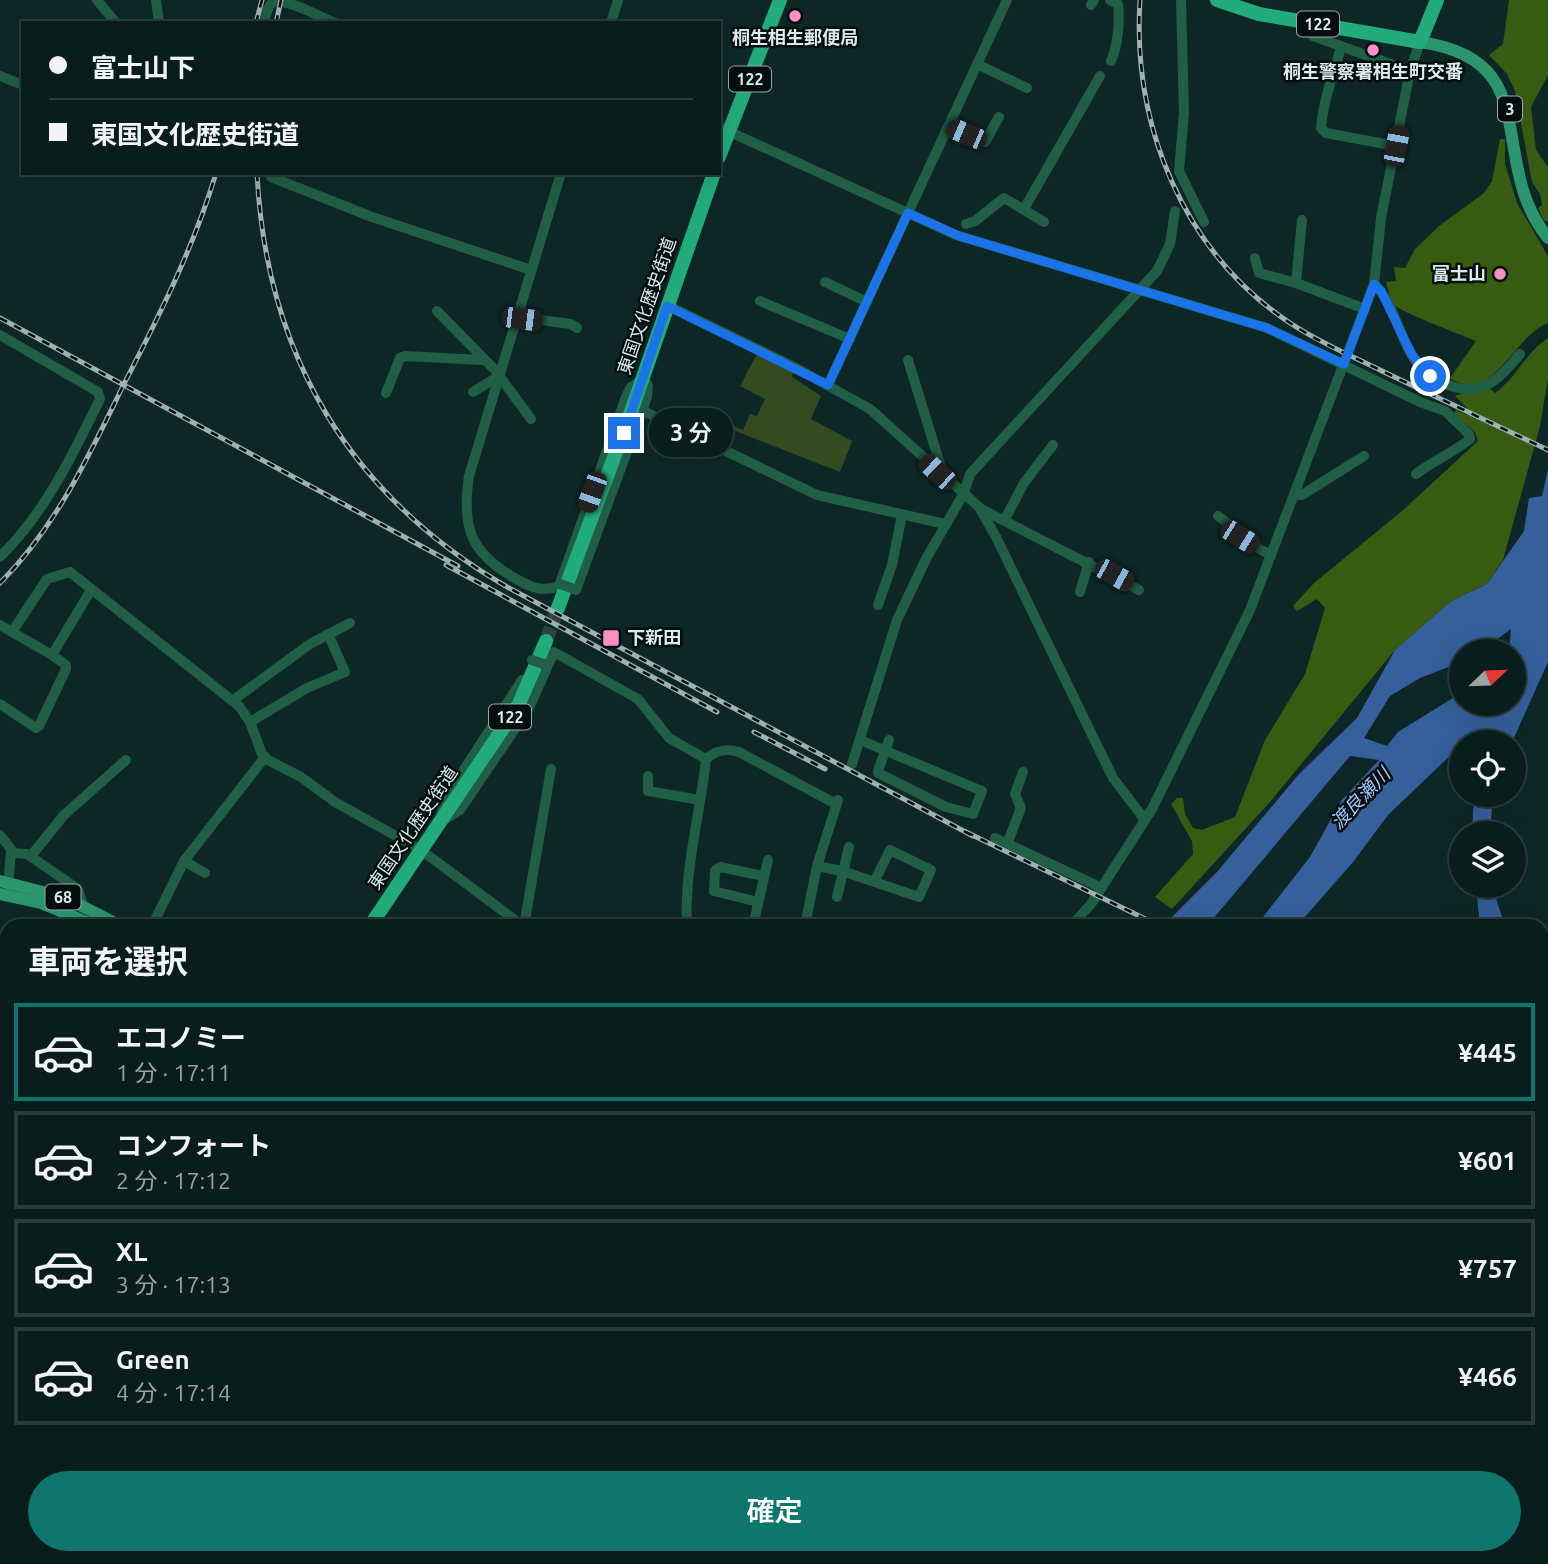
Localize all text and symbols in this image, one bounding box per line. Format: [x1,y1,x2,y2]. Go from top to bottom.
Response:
marker: 桐生相生郵便局 [787,8,803,24]
road number: 122 [1297,12,1339,36]
place label: 桐生相生郵便局 [732,27,858,47]
marker: 桐生警察署相生町交番 [1365,42,1381,58]
text: 富士山下 [91,53,195,82]
place label: 桐生警察署相生町交番 [1283,61,1463,81]
road number: 122 [729,66,771,92]
road number: 3 [1498,96,1522,122]
car [943,116,990,152]
text: 東国文化歴史街道 [91,120,299,149]
car [1382,123,1411,169]
street label: 東国文化歴史街道 [613,234,679,377]
place label: 富士山 [1432,263,1486,283]
marker: 富士山 [1492,266,1508,282]
car [500,306,545,332]
route start [1414,360,1446,392]
callout: 3 分 [648,408,732,458]
route end [608,417,640,449]
text: 3 分 [670,420,712,445]
car [915,450,960,494]
car [575,469,610,515]
car [1217,517,1264,557]
car [1091,556,1138,594]
place label: 下新田 [627,627,681,647]
marker: 下新田 [601,628,621,648]
north arrow [1449,639,1526,716]
map controls [1449,639,1526,898]
road number: 122 [489,704,531,730]
button: locate [1449,730,1526,807]
street label: 東国文化歴史街道 [364,762,461,893]
water label: 渡良瀬川 [1326,762,1396,833]
button: layers [1449,821,1526,898]
road number: 68 [46,884,80,909]
text: 車両を選択 [28,943,188,979]
icon: car [32,1021,95,1084]
text: エコノミー [116,1023,246,1052]
text: ¥445 [1458,1038,1517,1067]
text: 1 分 · 17:11 [116,1060,231,1085]
icon: car [32,1129,95,1192]
text: コンフォート [116,1131,271,1160]
text: ¥601 [1458,1146,1517,1175]
text: 2 分 · 17:12 [116,1168,231,1193]
icon: car [32,1237,95,1300]
text: XL [116,1237,147,1266]
text: ¥757 [1458,1254,1517,1283]
text: 3 分 · 17:13 [116,1272,231,1297]
icon: car [32,1345,95,1408]
text: Green [116,1345,190,1374]
text: ¥466 [1458,1362,1517,1391]
text: 4 分 · 17:14 [116,1380,231,1405]
button: 確定 [28,1471,1521,1551]

